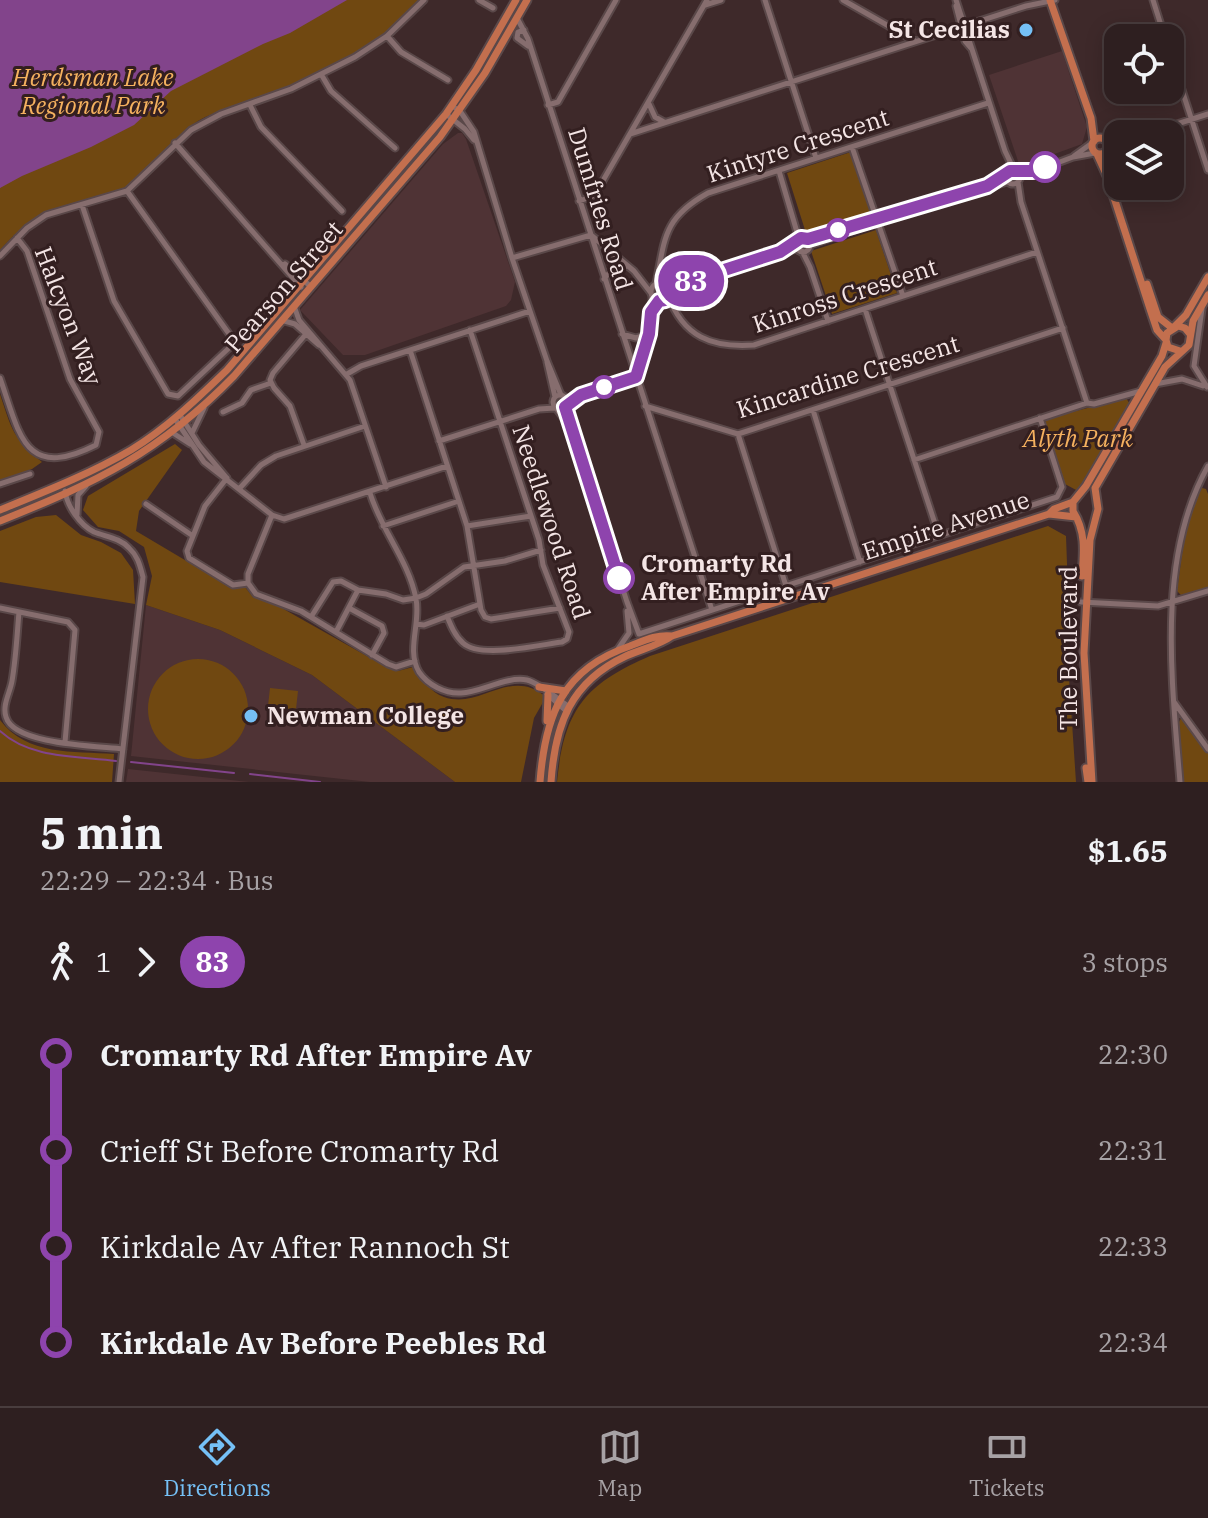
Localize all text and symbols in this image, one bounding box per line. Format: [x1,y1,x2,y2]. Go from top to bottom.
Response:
place label: St Cecilias [888,13,1010,45]
marker: St Cecilias [1017,21,1035,39]
map controls [1104,24,1184,200]
button: locate [1104,24,1184,104]
park label: Herdsman Lake Regional Park [11,61,174,121]
street label: Kintyre Crescent [703,101,893,190]
button: layers [1104,120,1184,200]
street label: Dumfries Road [561,123,641,294]
unlabelled marker [1030,152,1060,182]
street label: Pearson Street [217,214,349,359]
unlabelled marker [827,219,849,241]
street label: Halcyon Way [28,242,110,390]
street label: Kinross Crescent [748,250,941,340]
line badge: 83 [655,255,727,307]
text: 83 [674,262,708,299]
street label: Kincardine Crescent [733,327,963,425]
unlabelled marker [593,376,615,398]
street label: Needlewood Road [505,420,598,623]
park label: Alyth Park [1021,422,1133,454]
street label: Empire Avenue [858,483,1033,567]
place label: Cromarty Rd After Empire Av [641,547,830,607]
marker: Cromarty Rd After Empire Av [604,563,634,593]
street label: The Boulevard [1052,566,1084,730]
place label: Newman College [267,699,464,731]
marker: Newman College [242,707,260,725]
text: 5 min [40,804,163,861]
text: $1.65 [1088,831,1168,870]
text: 22:29 – 22:34 · Bus [40,863,274,897]
icon: walk [40,940,84,984]
icon: forward [124,940,168,984]
text: 83 [196,943,229,980]
text: 1 [96,945,112,979]
text: 3 stops [1081,945,1168,979]
text: Cromarty Rd After Empire Av [100,1035,532,1074]
text: 22:30 [1098,1037,1168,1071]
text: Crieff St Before Cromarty Rd [100,1131,499,1170]
text: 22:31 [1098,1133,1168,1167]
text: Kirkdale Av After Rannoch St [100,1227,510,1266]
text: 22:33 [1098,1229,1168,1263]
text: Kirkdale Av Before Peebles Rd [100,1323,547,1362]
text: 22:34 [1098,1325,1168,1359]
tab: Directions [163,1425,271,1502]
tab: Map [598,1425,642,1502]
tab: Tickets [969,1425,1045,1502]

